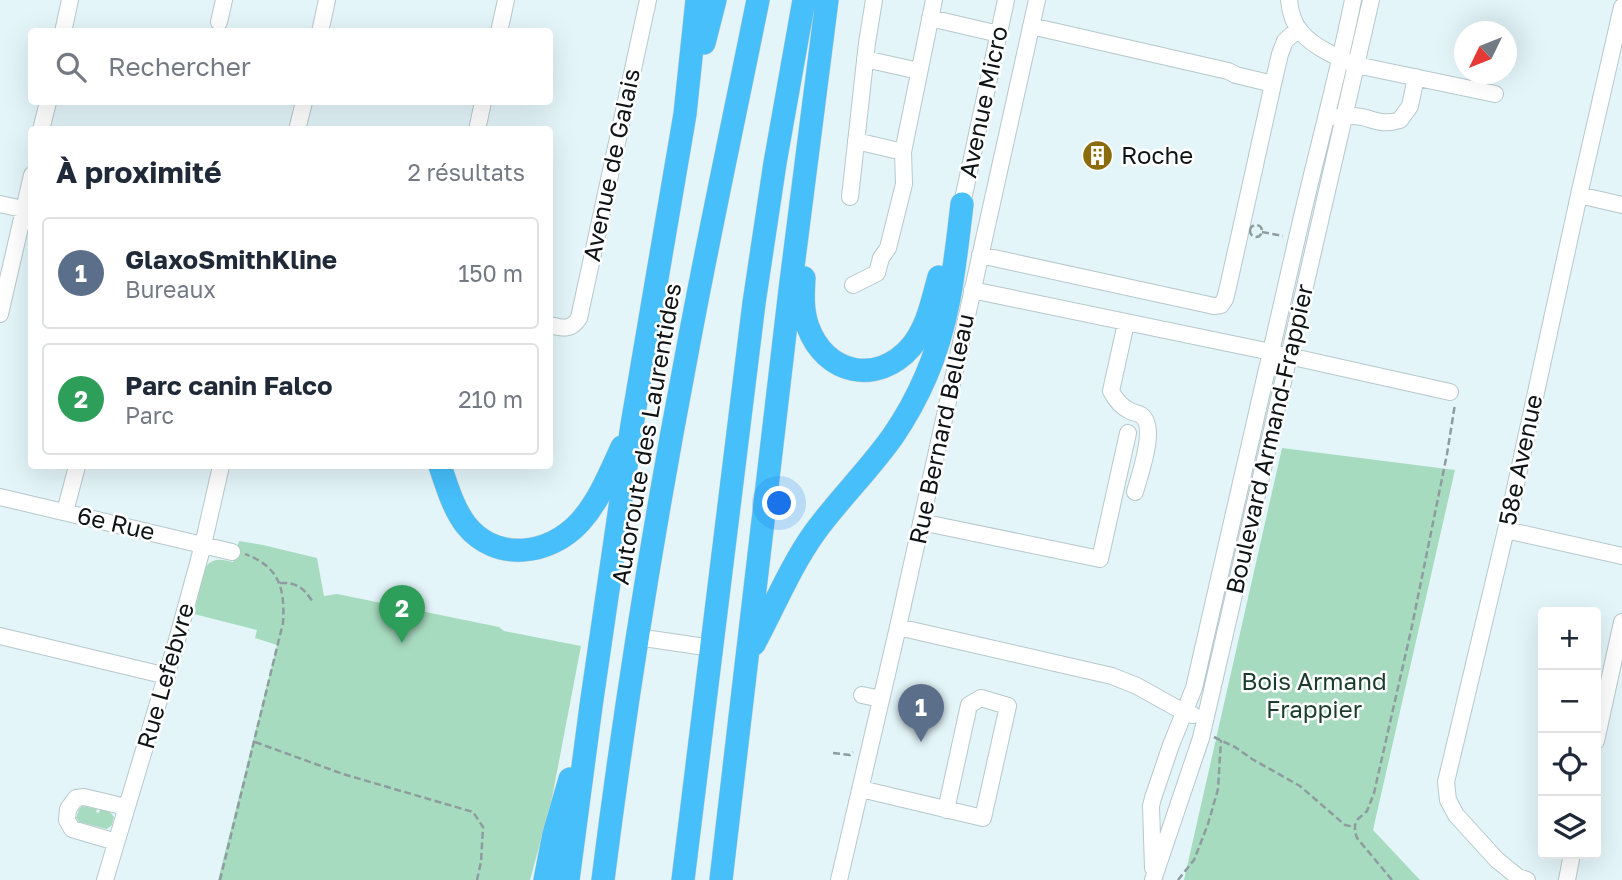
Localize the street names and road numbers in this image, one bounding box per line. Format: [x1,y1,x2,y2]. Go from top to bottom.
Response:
street label: Avenue Micro [952,23,1013,180]
street label: Avenue de Galais [576,66,645,264]
street label: Autoroute des Laurentides [605,281,686,587]
street label: Boulevard Armand-Frappier [1219,281,1318,596]
street label: Rue Bernard Belleau [902,311,979,547]
street label: 58e Avenue [1492,392,1548,528]
street label: 6e Rue [75,500,158,546]
street label: Rue Lefebvre [130,599,199,752]

